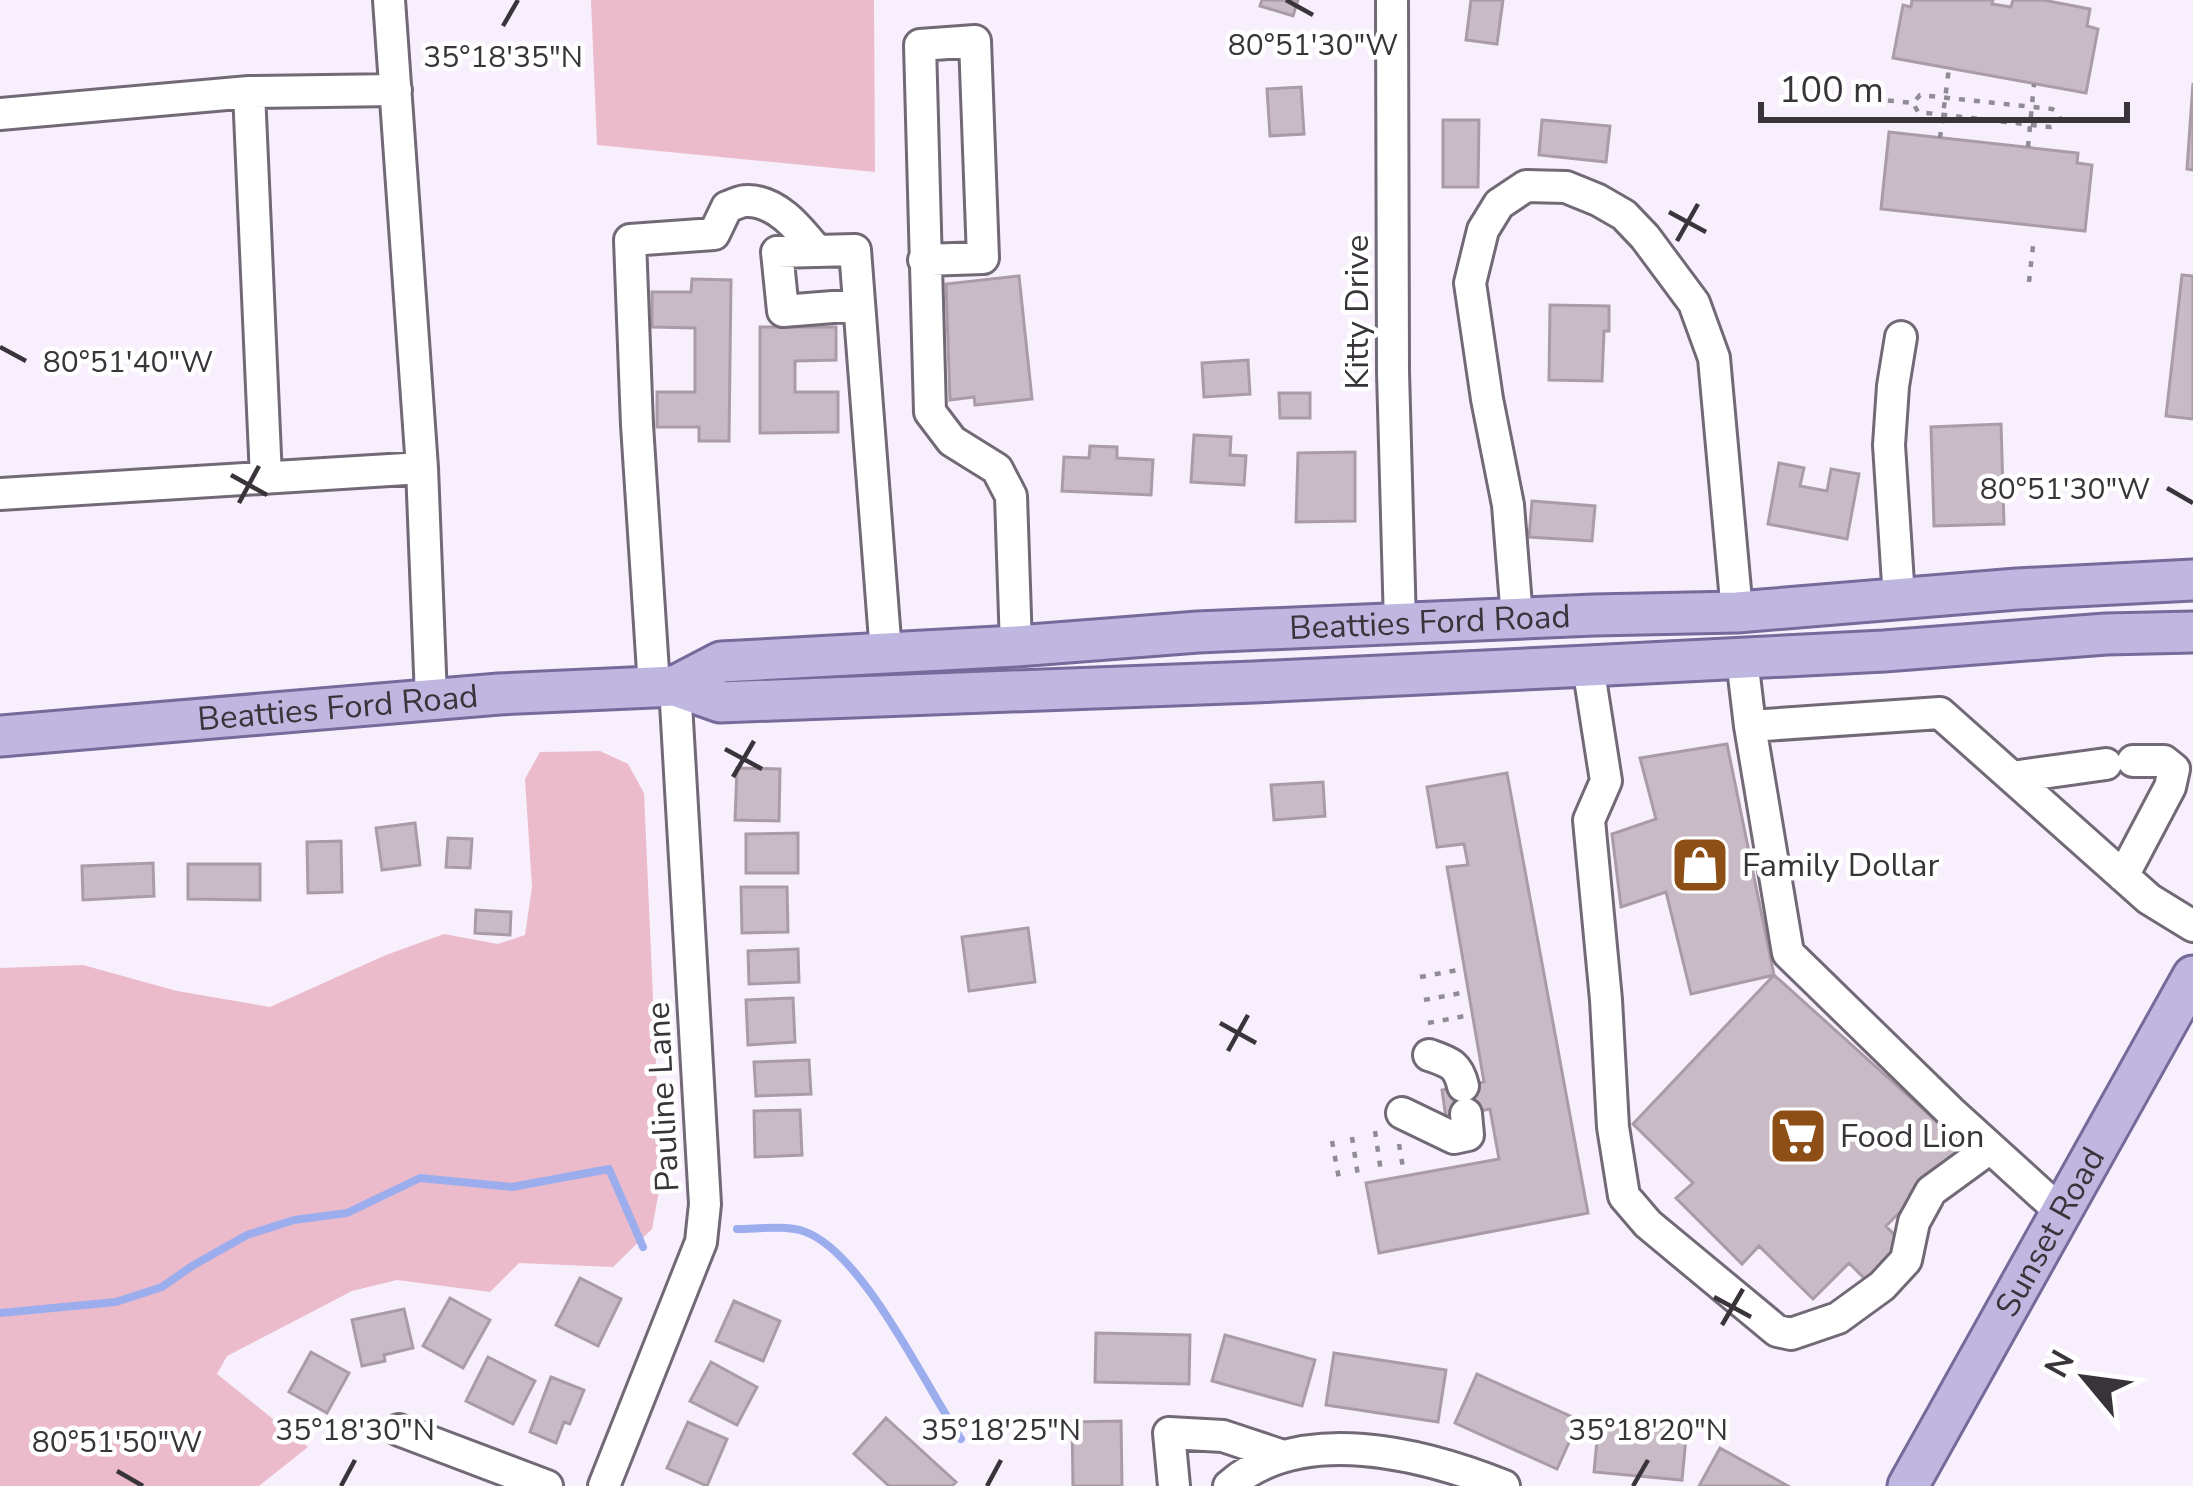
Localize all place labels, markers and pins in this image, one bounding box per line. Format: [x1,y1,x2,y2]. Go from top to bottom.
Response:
shop icon: Family Dollar [1669,834,1731,896]
place label: Family Dollar [1742,843,1940,888]
supermarket icon: Food Lion [1767,1105,1829,1167]
place label: Food Lion [1840,1114,1985,1159]

